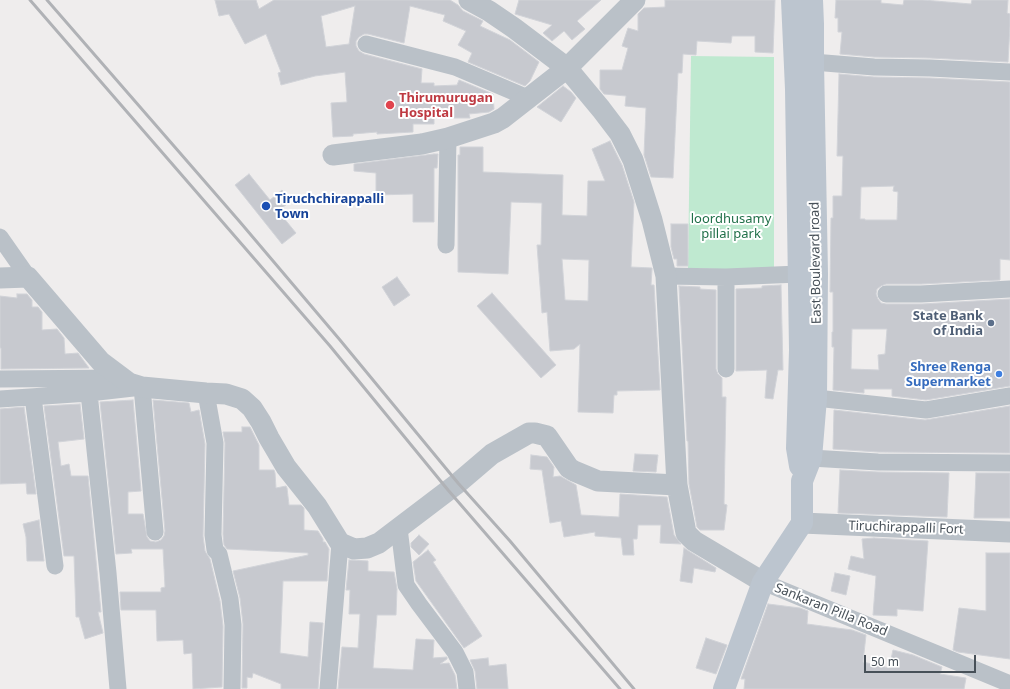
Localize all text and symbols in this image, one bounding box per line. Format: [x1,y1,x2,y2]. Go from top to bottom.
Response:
place label: Thirumurugan Hospital [399,90,493,121]
marker: Thirumurugan Hospital [384,99,396,111]
place label: Tiruchchirappalli Town [275,191,384,222]
marker: Tiruchchirappalli Town [260,200,272,212]
street label: East Boulevard road [807,202,825,324]
park label: loordhusamy pillai park [691,211,771,242]
place label: State Bank of India [913,308,983,339]
marker: State Bank of India [986,318,996,328]
place label: Shree Renga Supermarket [906,359,991,390]
marker: Shree Renga Supermarket [994,369,1004,379]
street label: Tiruchirappalli Fort [848,518,964,538]
street label: Sankaran Pilla Road [772,580,890,640]
scale bar [866,647,978,673]
text: 50 m [871,653,899,670]

